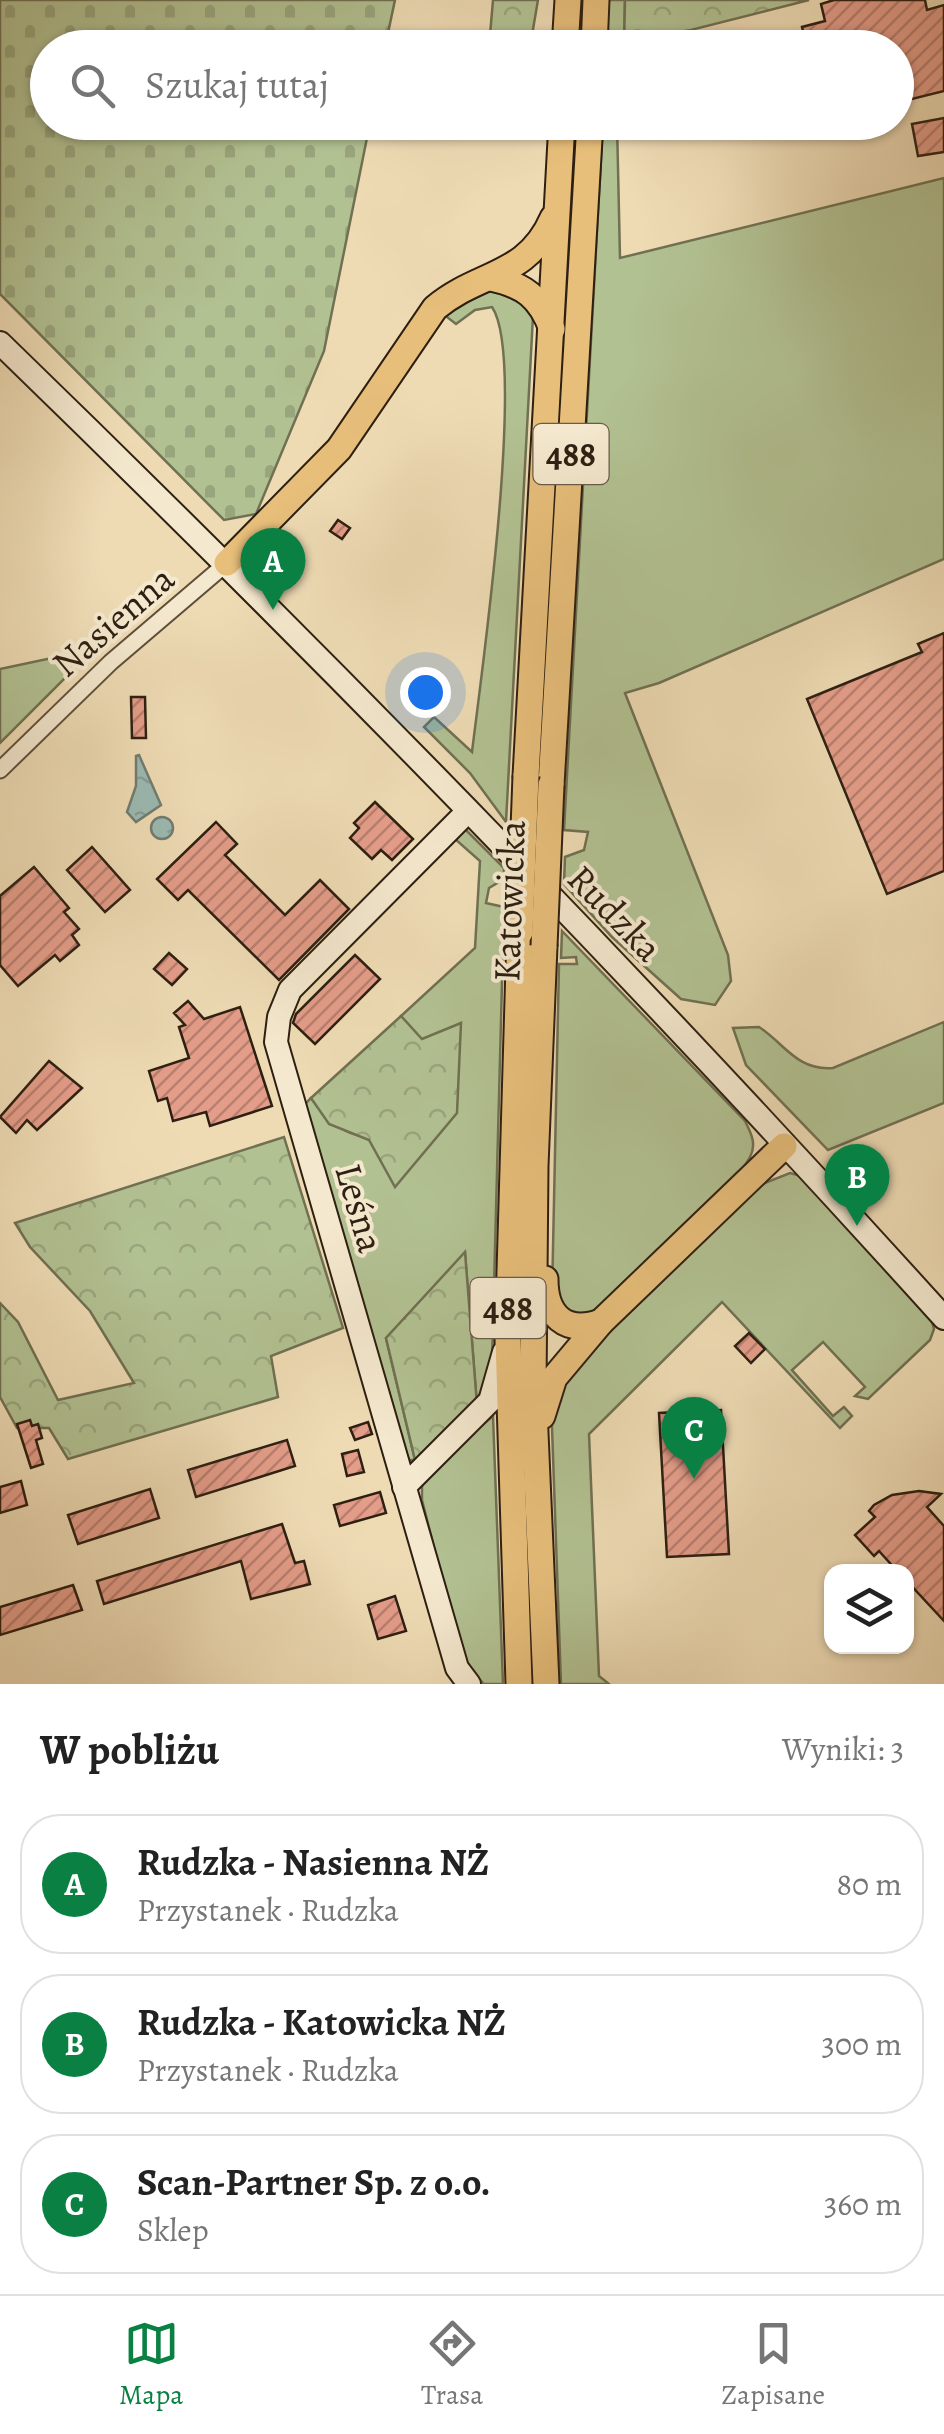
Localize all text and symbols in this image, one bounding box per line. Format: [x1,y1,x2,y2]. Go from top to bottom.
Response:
search box [30,30,914,140]
icon: search [65,58,120,113]
text: Szukaj tutaj [145,59,329,111]
road number: 488 [534,424,608,484]
pin: A [240,528,306,610]
street label: Nasienna [41,553,186,689]
your location [400,667,451,718]
street label: Katowicka [480,819,538,983]
street label: Rudzka [556,853,674,973]
pin: B [824,1144,890,1226]
street label: Leśna [323,1158,397,1259]
road number: 488 [470,1278,546,1338]
pin: C [662,1396,726,1479]
map controls [824,1564,914,1654]
button: layers [824,1564,914,1654]
text: W pobliżu [40,1721,219,1778]
text: Wyniki: 3 [782,1727,904,1771]
text: Rudzka - Nasienna NŻ [137,1836,489,1888]
text: A [64,1862,85,1906]
text: 80 m [836,1862,902,1906]
text: Przystanek · Rudzka [137,1888,399,1932]
text: Rudzka - Katowicka NŻ [137,1996,506,2048]
text: B [64,2022,85,2066]
text: 300 m [822,2022,902,2066]
text: Przystanek · Rudzka [137,2048,399,2092]
text: Scan-Partner Sp. z o.o. [137,2156,491,2208]
text: C [65,2182,84,2226]
text: 360 m [824,2182,902,2226]
text: Sklep [137,2208,209,2252]
tab: Mapa [119,2316,183,2414]
tab: Trasa [421,2316,483,2414]
tab: Zapisane [721,2316,825,2414]

